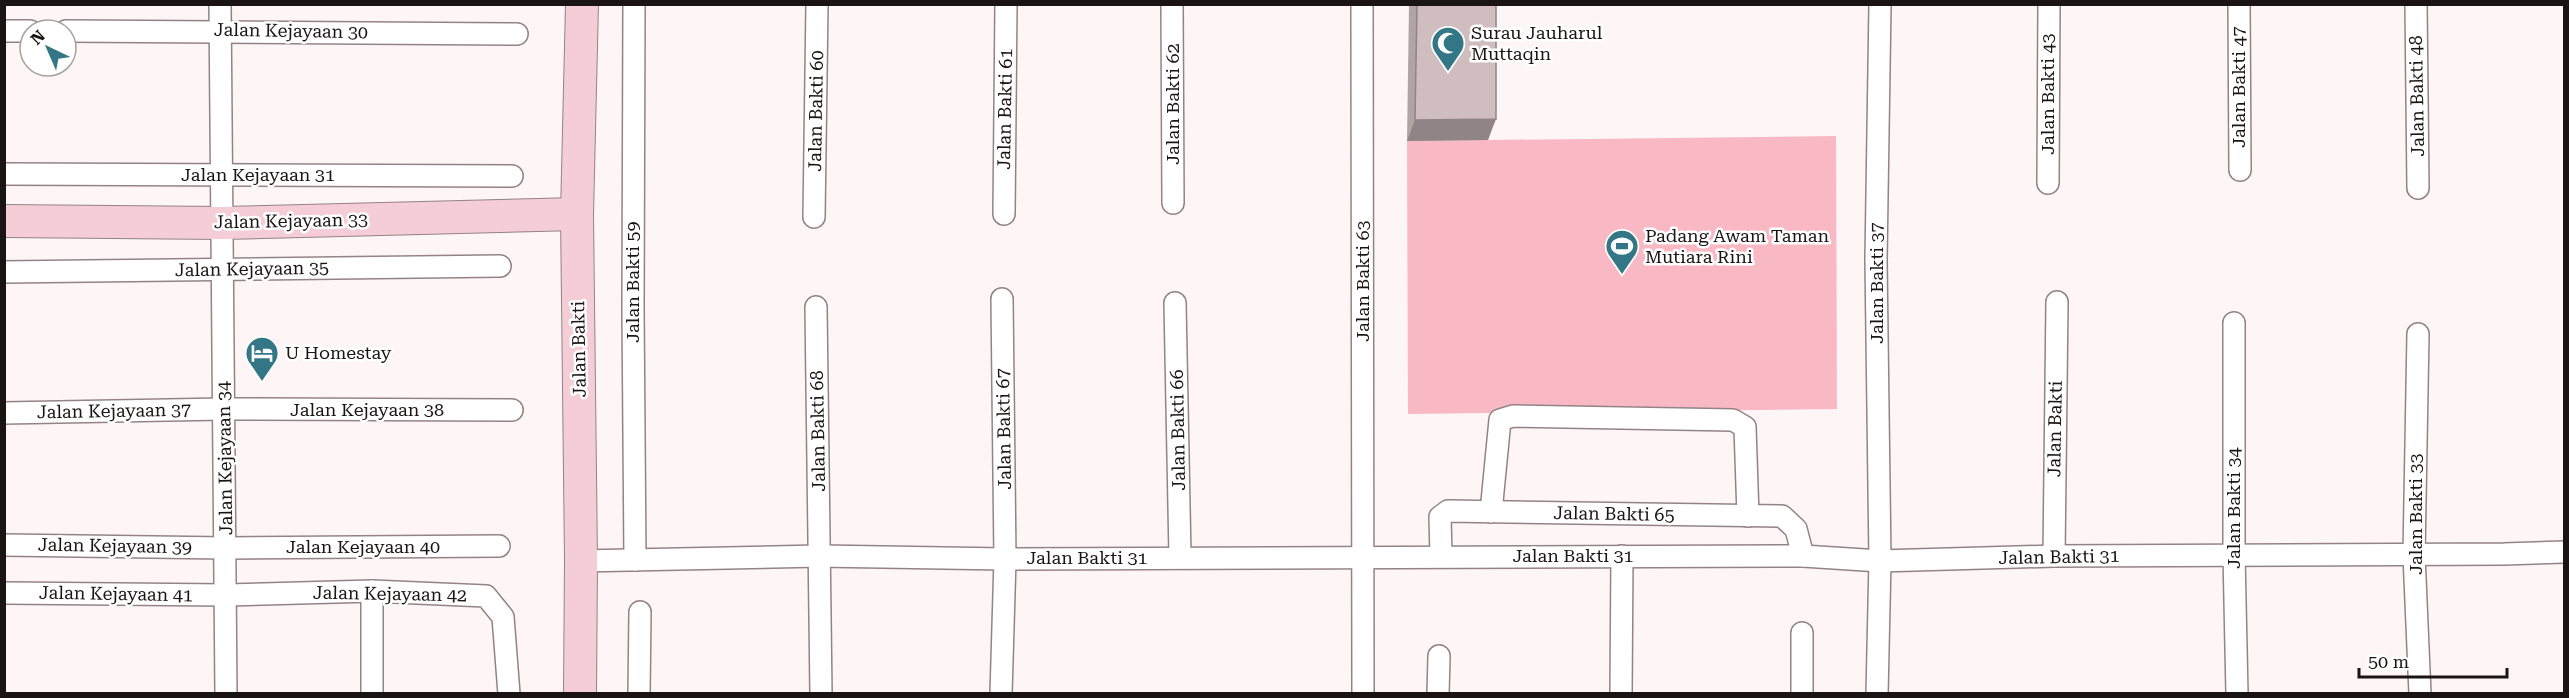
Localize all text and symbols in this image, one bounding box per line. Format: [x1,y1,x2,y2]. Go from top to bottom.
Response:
north arrow [18,18,78,78]
street label: Jalan Kejayaan 30 [214,19,368,42]
place label: Surau Jauharul Muttaqin [1471,22,1603,64]
mosque icon: Surau Jauharul Muttaqin [1430,25,1466,72]
text: N [27,26,49,49]
street label: Jalan Bakti 47 [2228,26,2249,148]
street label: Jalan Bakti 43 [2037,33,2058,155]
street label: Jalan Bakti 48 [2405,35,2428,157]
street label: Jalan Bakti 62 [1162,43,1183,165]
street label: Jalan Bakti 61 [993,48,1016,170]
street label: Jalan Bakti 60 [804,50,827,172]
street label: Jalan Kejayaan 31 [181,164,335,185]
street label: Jalan Kejayaan 33 [214,209,368,232]
street label: Jalan Bakti 63 [1352,220,1373,342]
street label: Jalan Bakti 59 [622,221,643,343]
street label: Jalan Bakti 37 [1866,222,1887,344]
place label: Padang Awam Taman Mutiara Rini [1645,225,1830,267]
sports icon: Padang Awam Taman Mutiara Rini [1604,228,1640,275]
street label: Jalan Kejayaan 35 [175,257,329,280]
street label: Jalan Bakti [567,300,590,397]
hotel icon: U Homestay [244,335,280,382]
place label: U Homestay [285,342,392,363]
street label: Jalan Bakti 67 [992,368,1015,490]
street label: Jalan Bakti 66 [1166,369,1189,491]
street label: Jalan Bakti 68 [806,370,829,492]
street label: Jalan Bakti [2043,380,2066,477]
street label: Jalan Kejayaan 34 [213,381,236,535]
street label: Jalan Kejayaan 37 [37,399,191,422]
street label: Jalan Kejayaan 38 [290,399,444,420]
street label: Jalan Bakti 34 [2223,447,2244,569]
street label: Jalan Bakti 33 [2405,453,2426,575]
street label: Jalan Bakti 65 [1553,502,1675,525]
street label: Jalan Kejayaan 39 [38,534,192,557]
street label: Jalan Kejayaan 40 [286,536,440,557]
street label: Jalan Bakti 31 [1512,545,1634,566]
street label: Jalan Bakti 31 [1998,545,2120,568]
street label: Jalan Bakti 31 [1026,547,1148,568]
street label: Jalan Kejayaan 41 [39,582,193,605]
street label: Jalan Kejayaan 42 [313,582,467,605]
scale bar [2359,641,2508,679]
text: 50 m [2368,651,2409,672]

